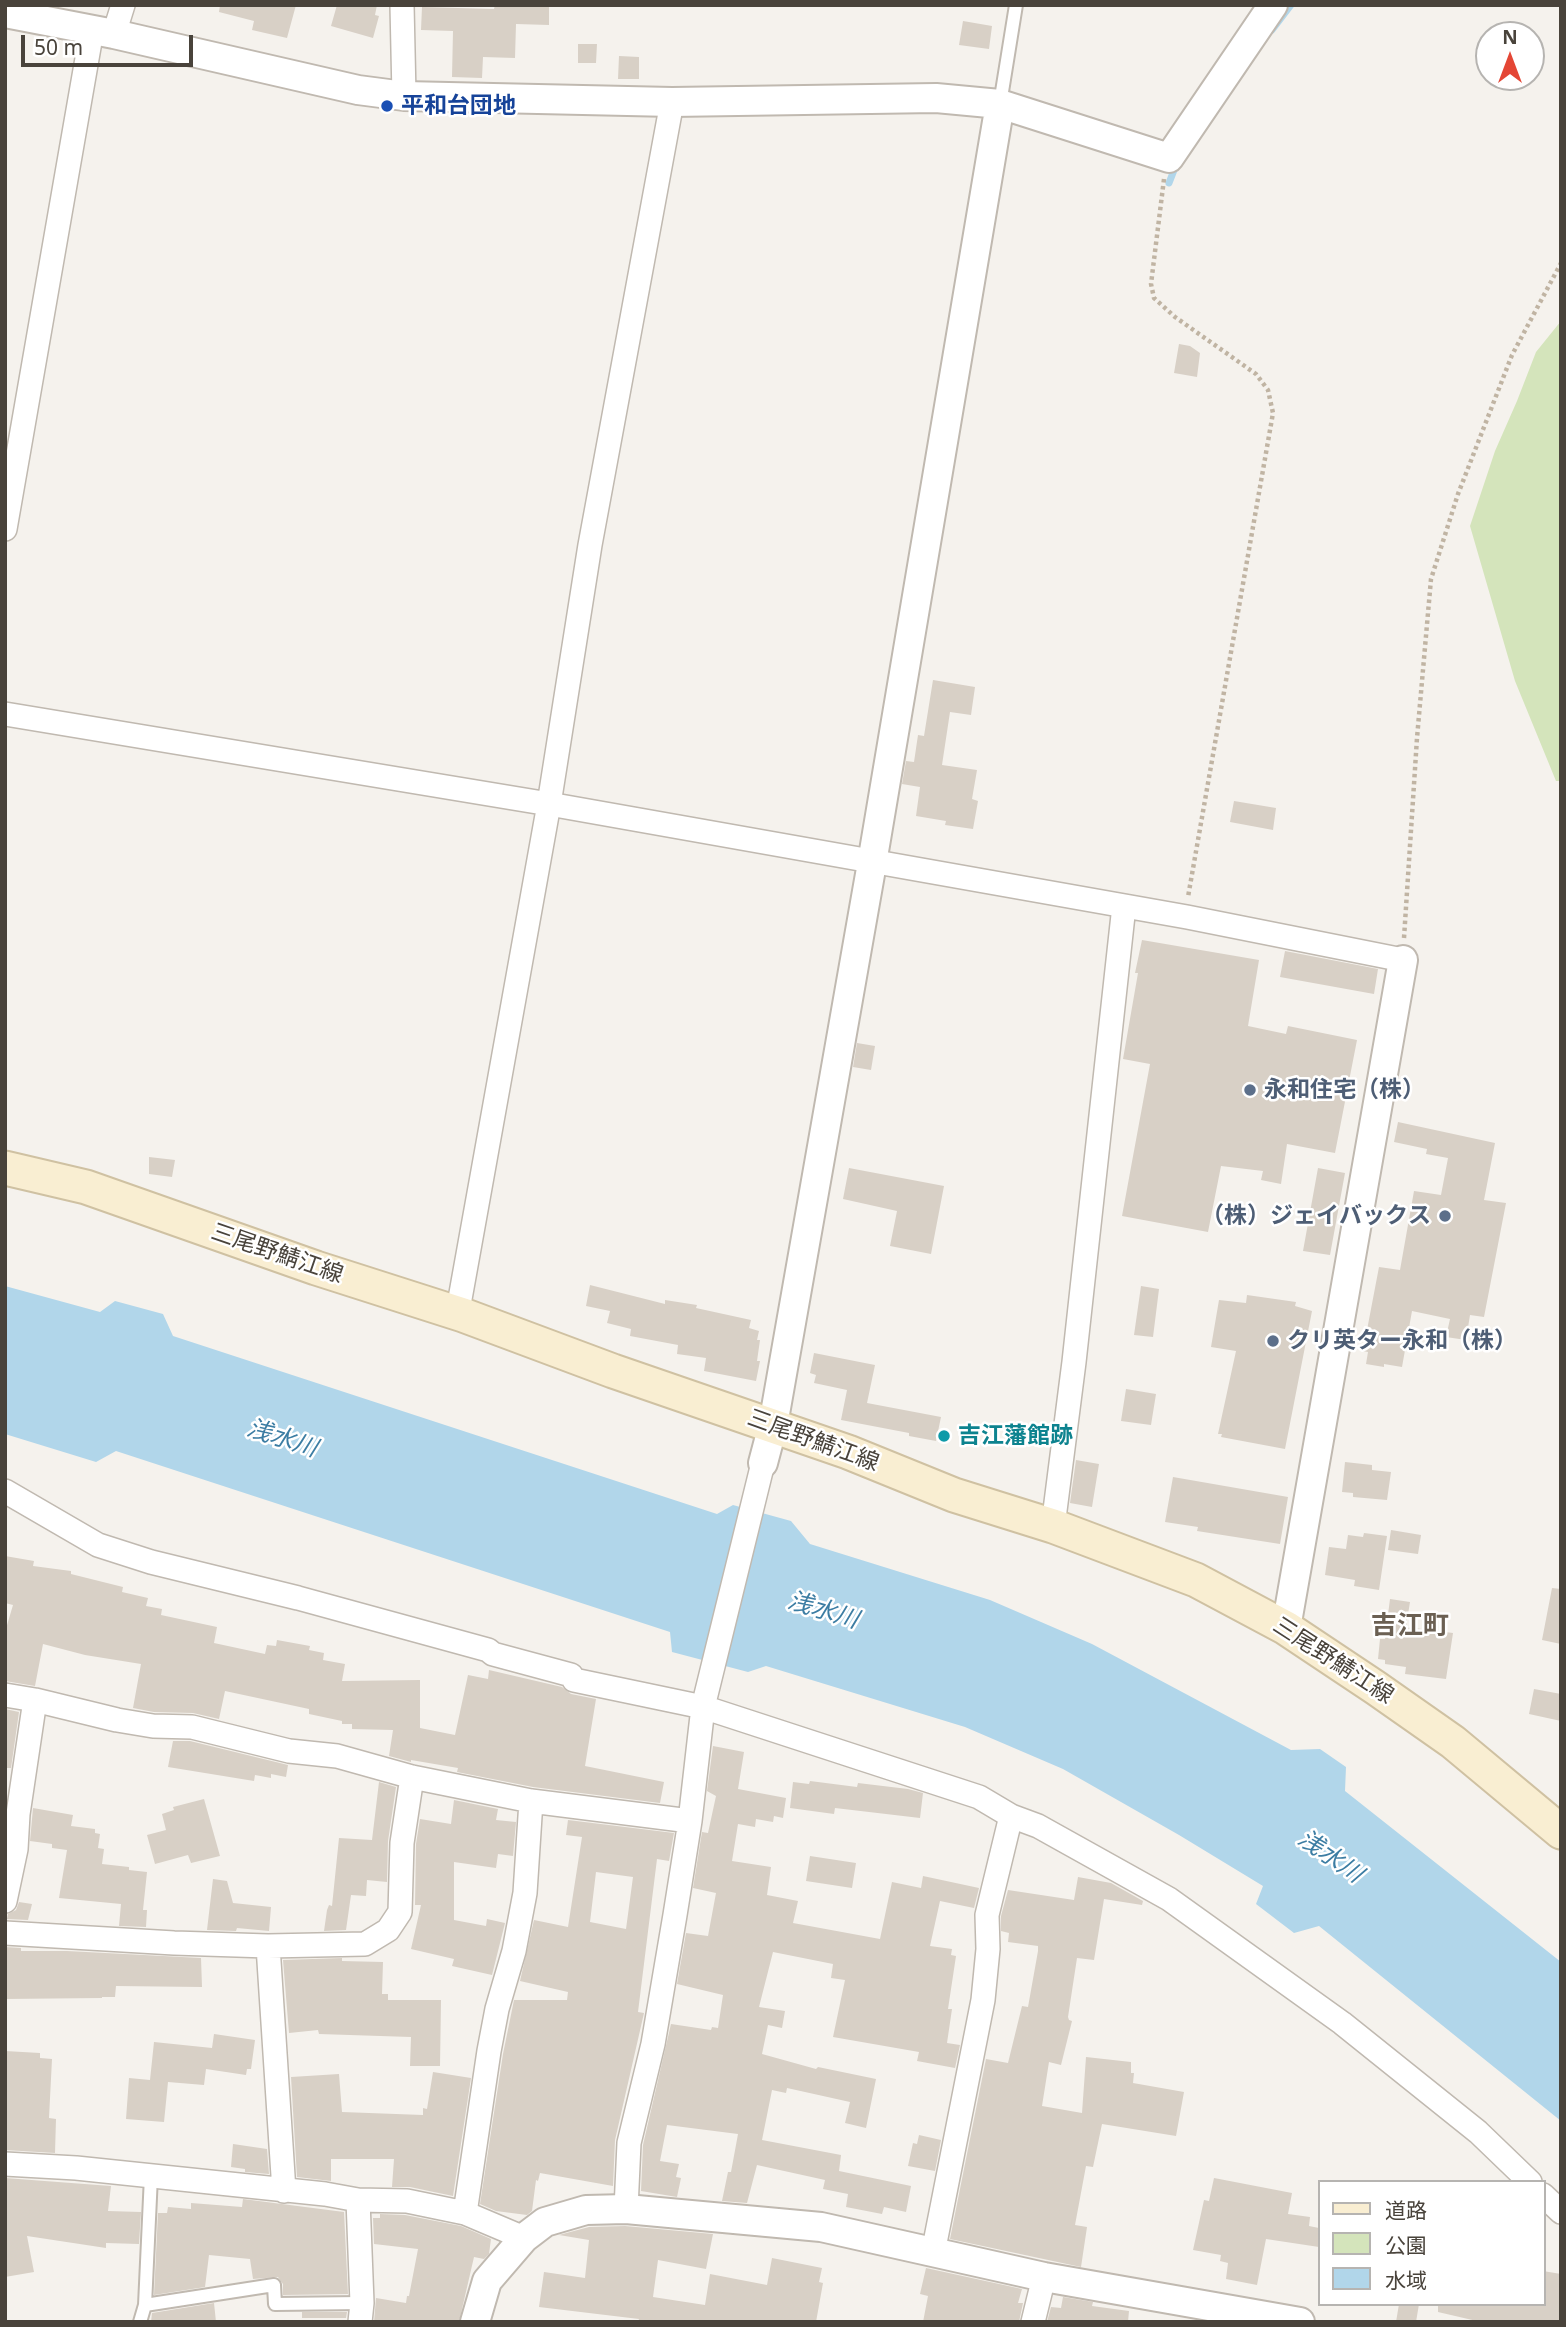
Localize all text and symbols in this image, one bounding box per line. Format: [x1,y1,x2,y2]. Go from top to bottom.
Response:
scale bar [24,21,196,65]
north arrow [1475,21,1545,91]
text: N [1502,24,1518,50]
text: 50 m [34,33,83,61]
place label: 平和台団地 [401,92,516,120]
marker: 平和台団地 [379,98,395,114]
place label: 永和住宅（株） [1264,1076,1425,1104]
marker: 永和住宅（株） [1242,1082,1258,1098]
place label: （株）ジェイバックス [1201,1202,1431,1230]
marker: （株）ジェイバックス [1437,1208,1453,1224]
street label: 三尾野鯖江線 [207,1218,347,1290]
place label: クリ英ター永和（株） [1287,1327,1517,1355]
marker: クリ英ター永和（株） [1265,1333,1281,1349]
street label: 三尾野鯖江線 [743,1404,883,1478]
water label: 浅水川 [243,1414,321,1464]
place label: 吉江藩館跡 [958,1422,1073,1450]
marker: 吉江藩館跡 [936,1428,952,1444]
water label: 浅水川 [784,1587,862,1635]
district label: 吉江町 [1371,1611,1449,1643]
street label: 三尾野鯖江線 [1268,1612,1398,1710]
water label: 浅水川 [1292,1825,1368,1889]
legend [1318,2180,1545,2306]
text: 道路 [1385,2196,1427,2224]
text: 公園 [1385,2231,1427,2259]
text: 水域 [1385,2266,1427,2294]

